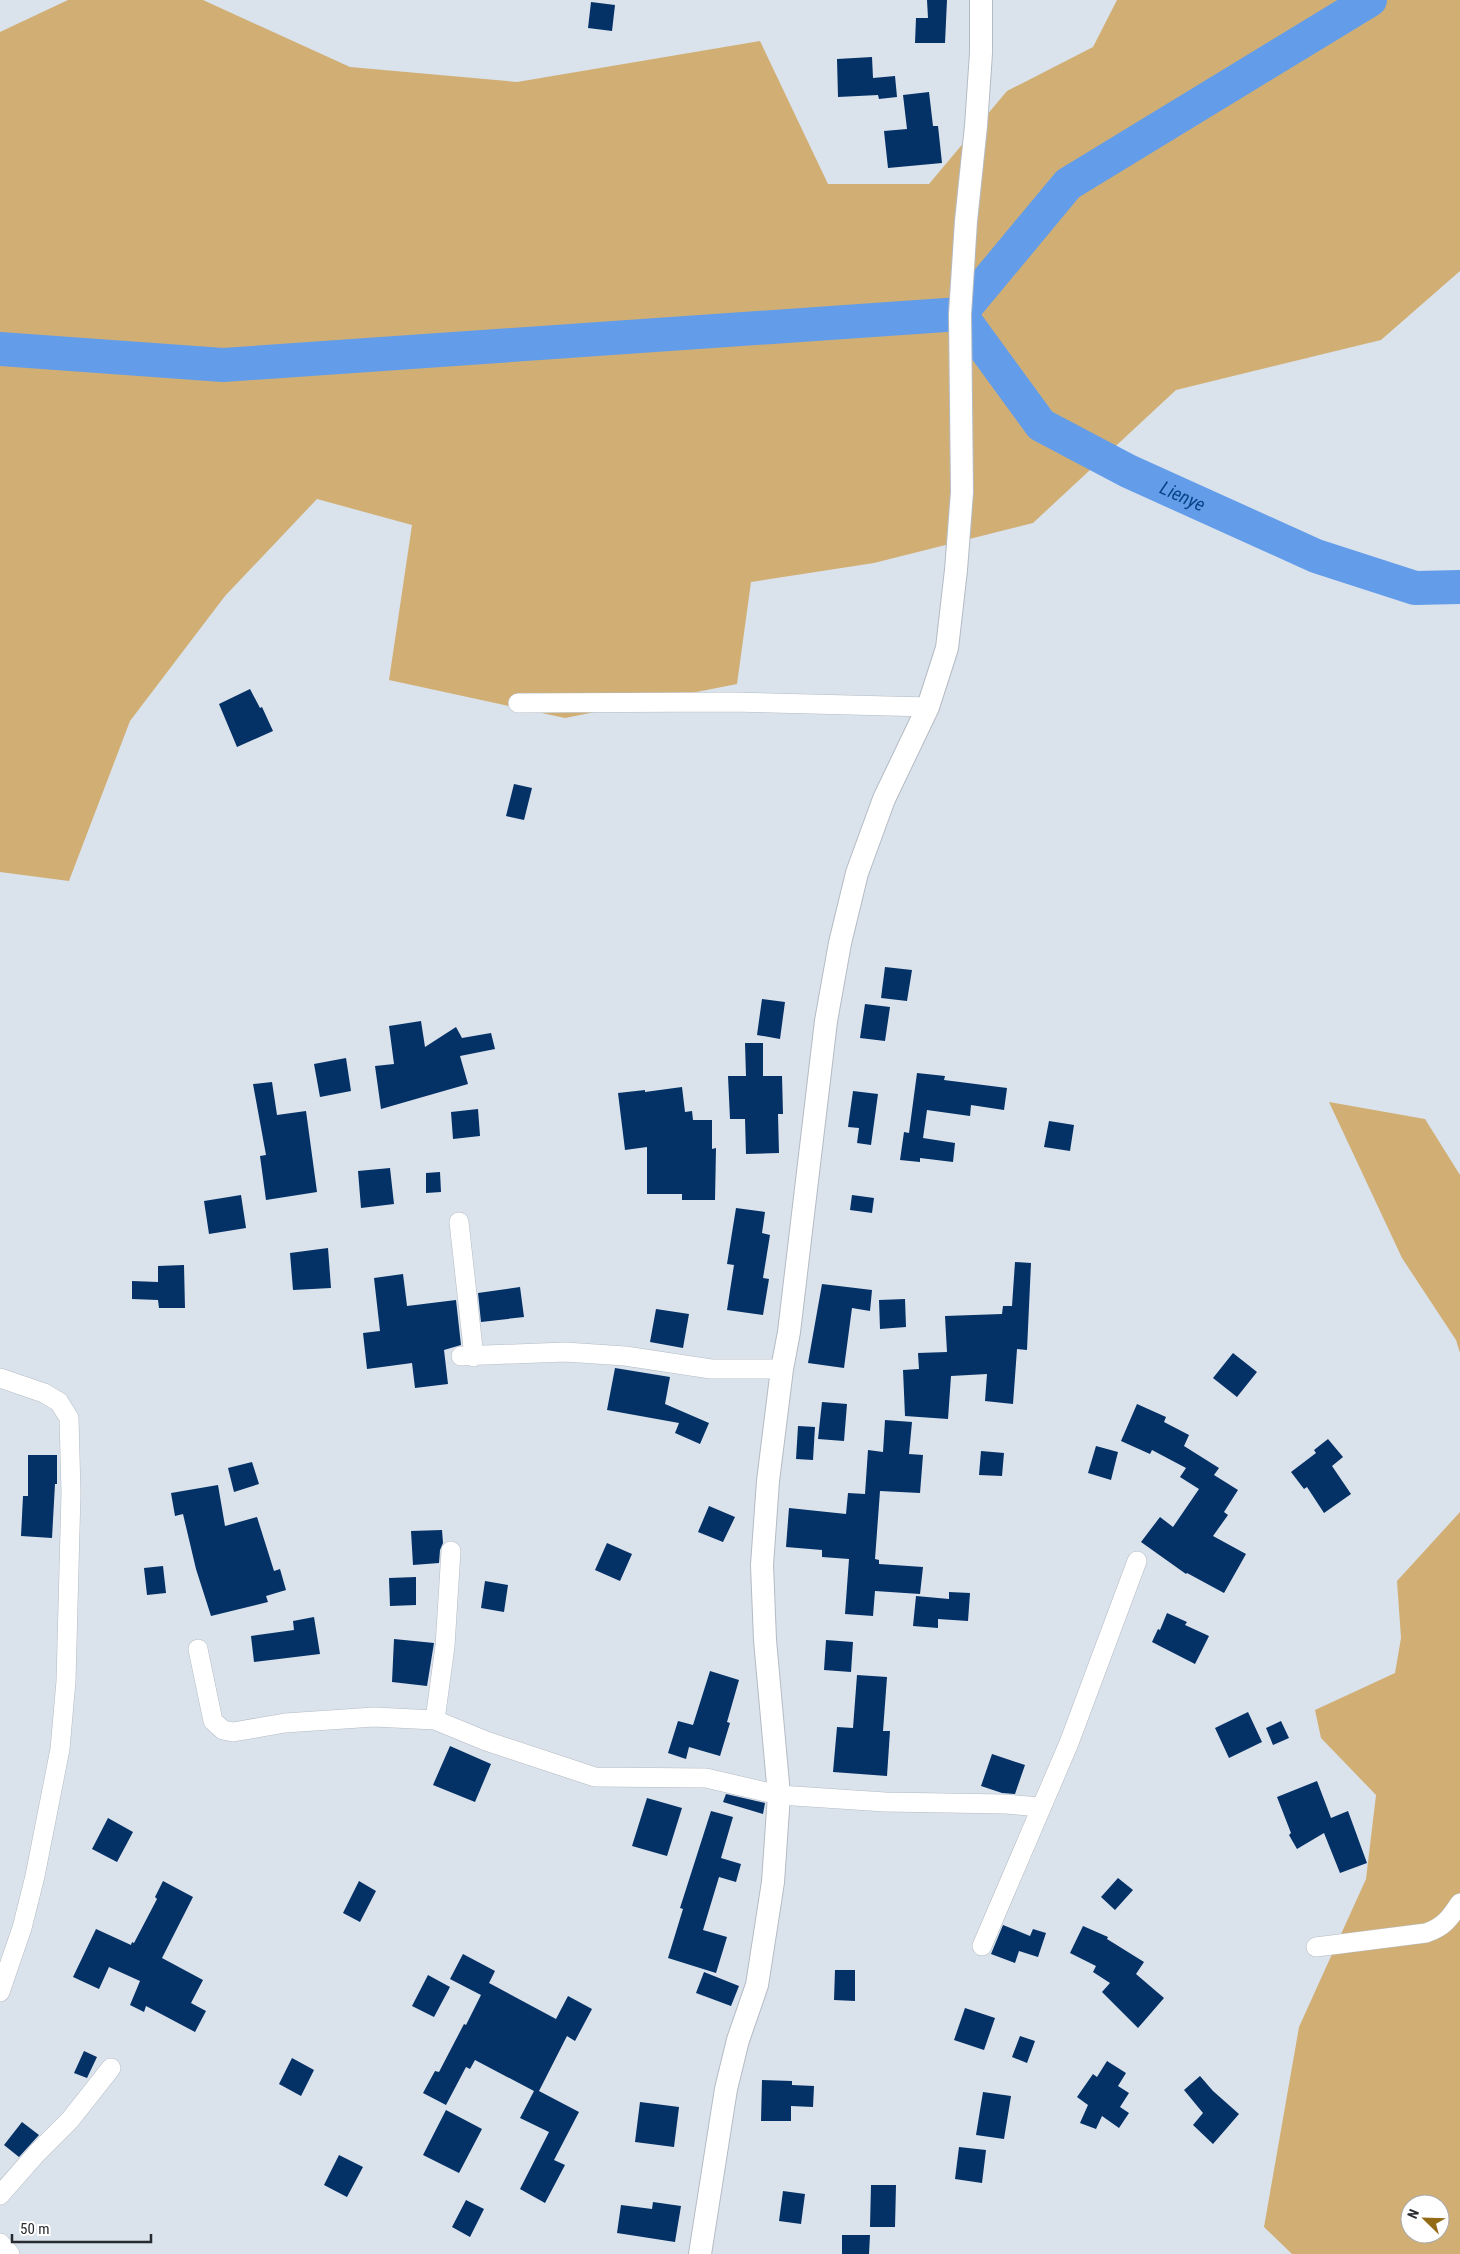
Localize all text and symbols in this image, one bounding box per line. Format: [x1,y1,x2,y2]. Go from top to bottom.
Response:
water label: Lienye [1157,476,1209,516]
north arrow [1400,2194,1450,2244]
text: N [1404,2207,1422,2221]
scale bar [12,2212,151,2244]
text: 50 m [20,2220,50,2238]

